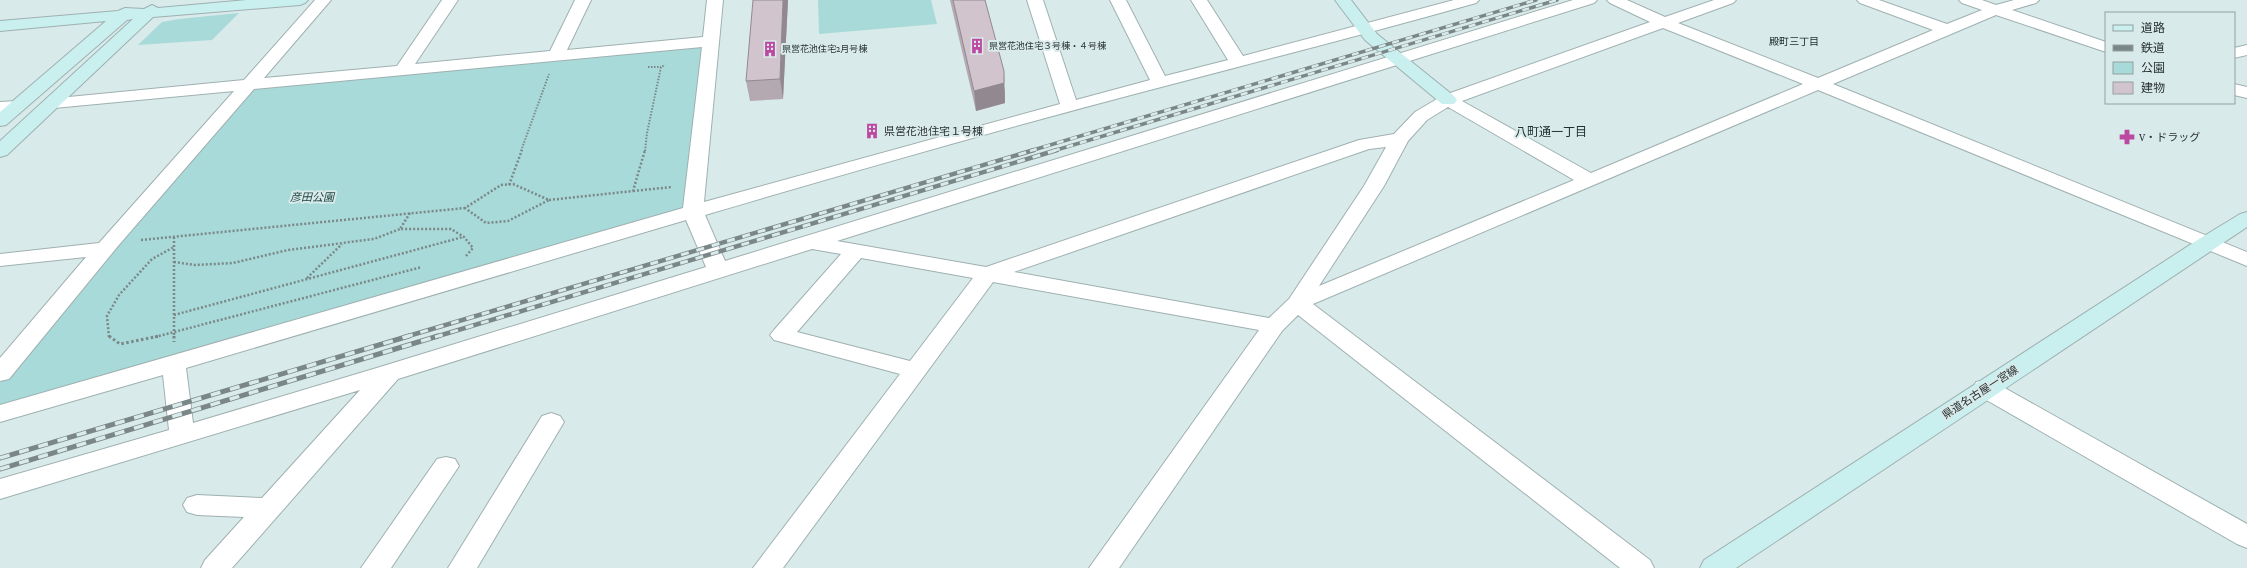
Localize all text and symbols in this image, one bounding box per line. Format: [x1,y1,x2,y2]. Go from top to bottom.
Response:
legend [2105,12,2235,104]
text: 道路 [2141,21,2165,35]
district label: 殿町三丁目 [1769,36,1819,47]
building icon: 県営花池住宅３号棟・４号棟 [968,37,986,55]
building icon: 県営花池住宅2月号棟 [761,40,779,58]
place label: 県営花池住宅３号棟・４号棟 [989,40,1107,51]
text: 鉄道 [2141,41,2165,55]
place label: 県営花池住宅2月号棟 [782,43,868,54]
text: 公園 [2141,61,2165,75]
text: 建物 [2141,81,2165,95]
building icon: 県営花池住宅１号棟 [863,122,881,140]
place label: 県営花池住宅１号棟 [884,125,983,137]
district label: 八町通一丁目 [1515,125,1587,139]
pharmacy icon: V・ドラッグ [2118,128,2136,146]
place label: V・ドラッグ [2139,131,2200,143]
park label: 彦田公園 [290,191,336,203]
street label: 県道名古屋一宮線 [1940,363,2020,421]

